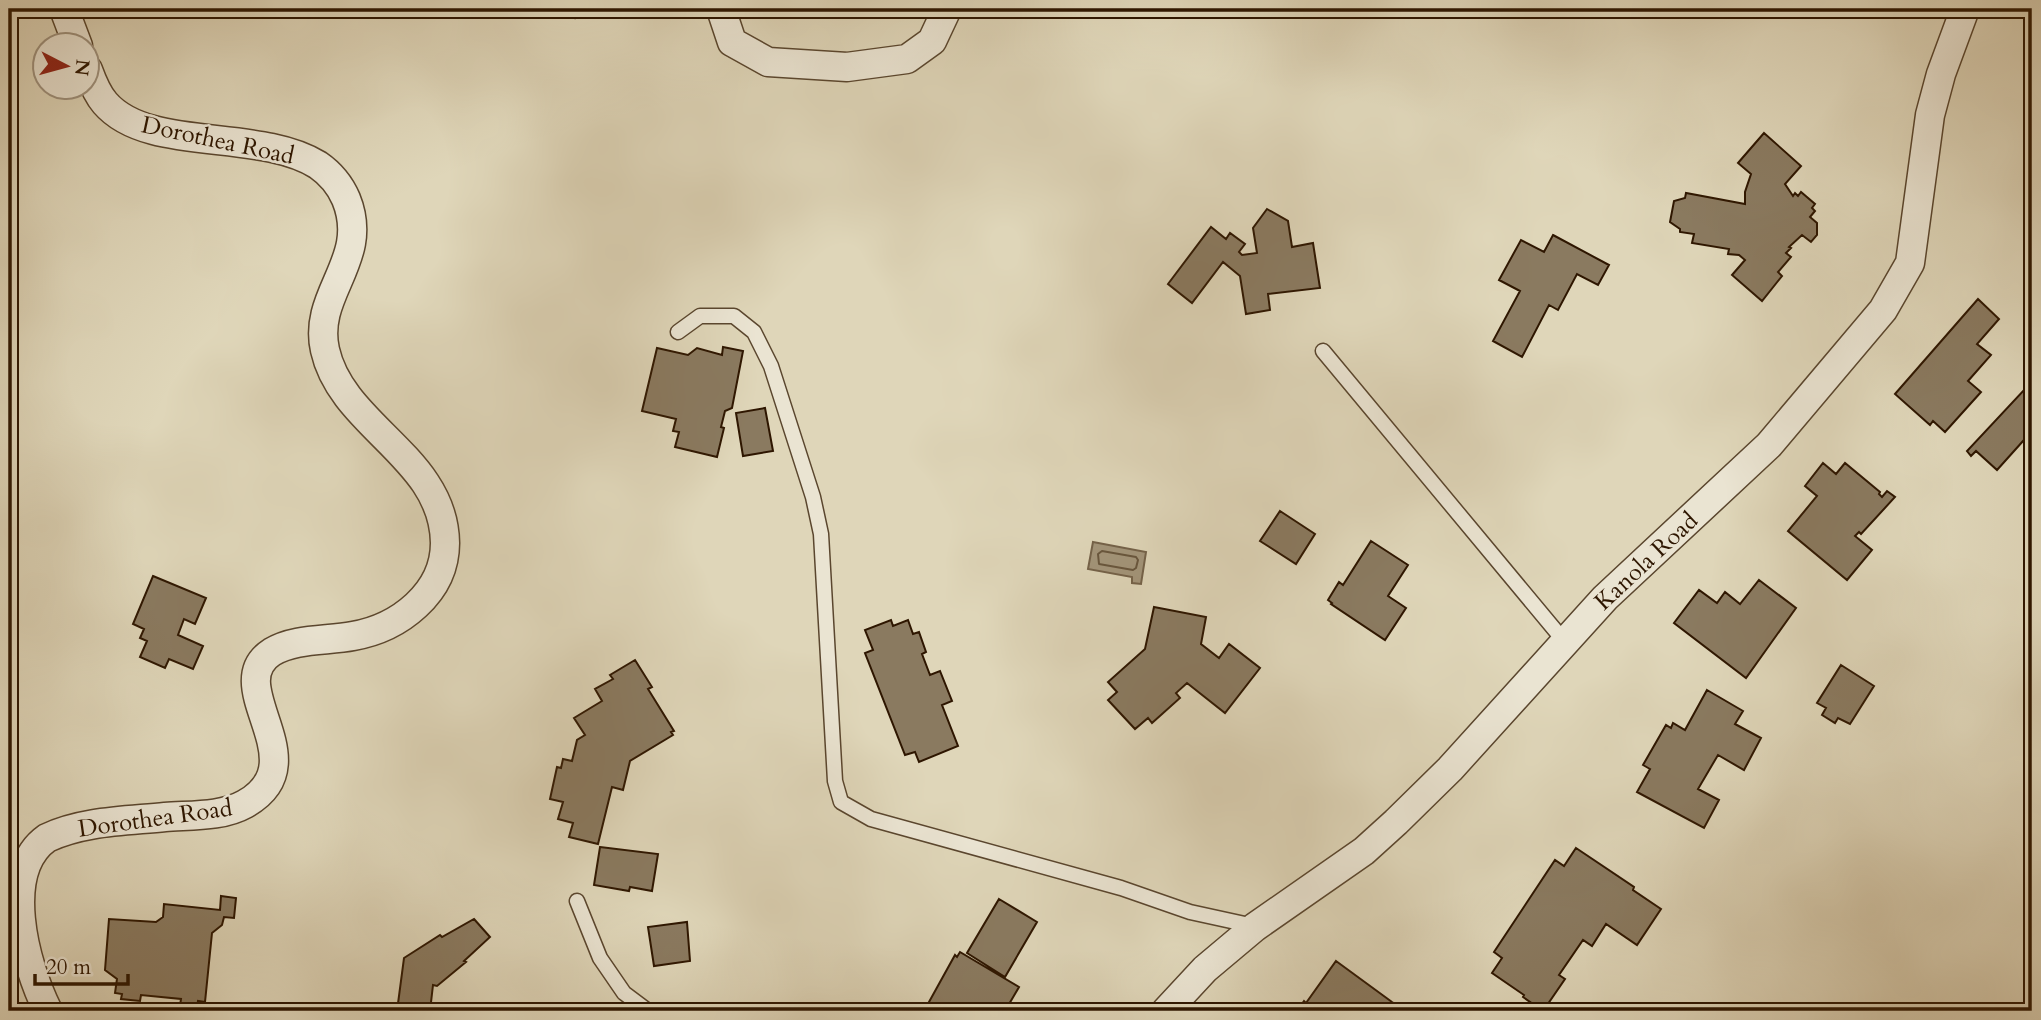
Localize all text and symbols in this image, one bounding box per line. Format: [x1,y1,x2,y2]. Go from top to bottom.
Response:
north arrow [32,32,102,102]
text: N [68,58,96,78]
street label: Dorothea Road [138,108,298,173]
street label: Kanola Road [1587,505,1705,618]
street label: Dorothea Road [76,791,235,846]
scale bar [35,943,128,987]
text: 20 m [46,953,91,982]

